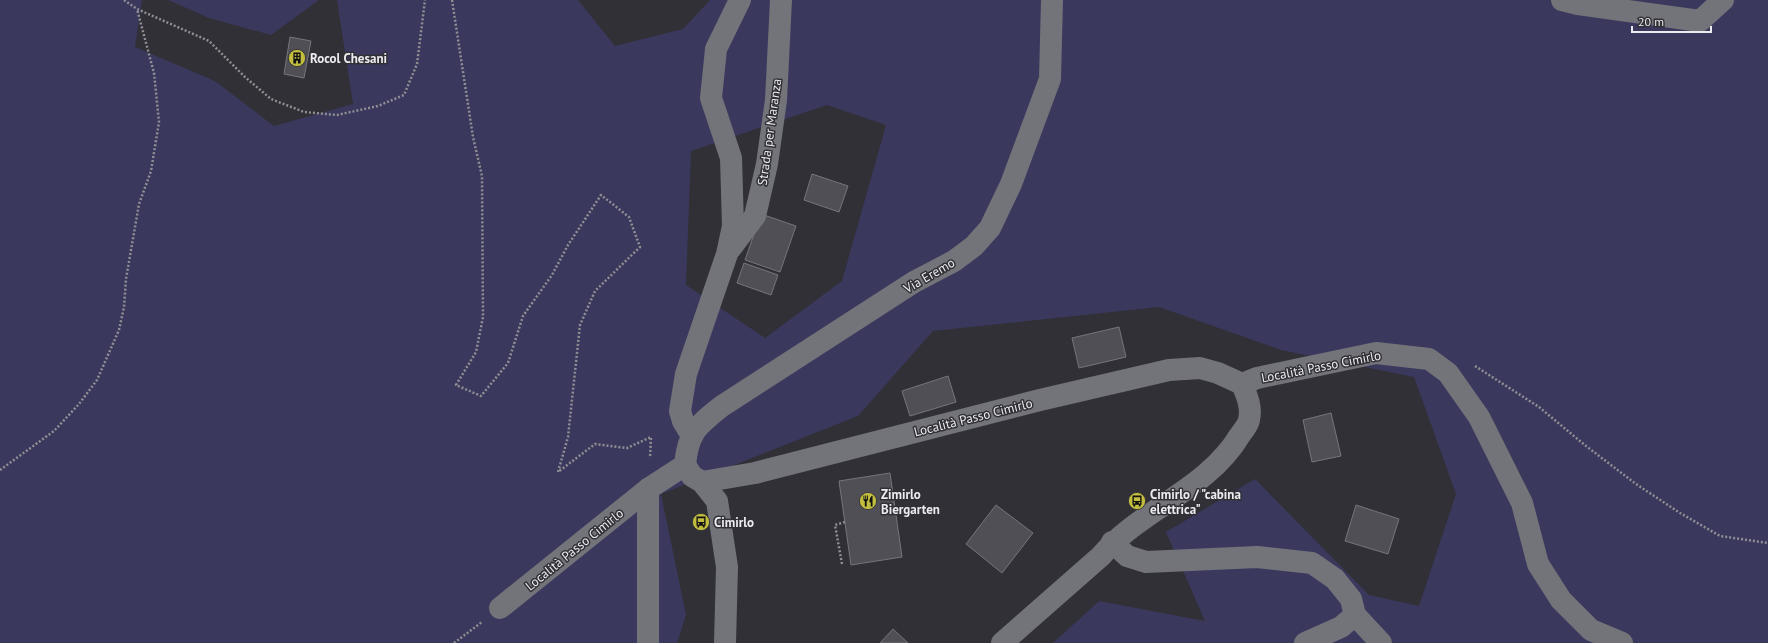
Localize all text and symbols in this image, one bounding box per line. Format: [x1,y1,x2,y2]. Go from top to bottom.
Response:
scale bar [1632,8,1711,34]
text: 20 m [1638,14,1664,29]
building icon: Rocol Chesani [287,48,307,68]
place label: Rocol Chesani [310,50,387,67]
street label: Strada per Maranza [754,78,785,187]
street label: Via Eremo [900,254,958,297]
street label: Località Passo Cimirlo [1260,347,1382,386]
street label: Località Passo Cimirlo [912,395,1034,440]
place label: Zimirlo Biergarten [881,486,940,518]
place label: Cimirlo / "cabina elettrica" [1150,486,1241,518]
restaurant icon: Zimirlo Biergarten [858,491,878,511]
bus stop icon: Cimirlo / "cabina elettrica" [1127,491,1147,511]
street label: Località Passo Cimirlo [522,504,627,594]
bus stop icon: Cimirlo [691,512,711,532]
place label: Cimirlo [714,514,754,531]

